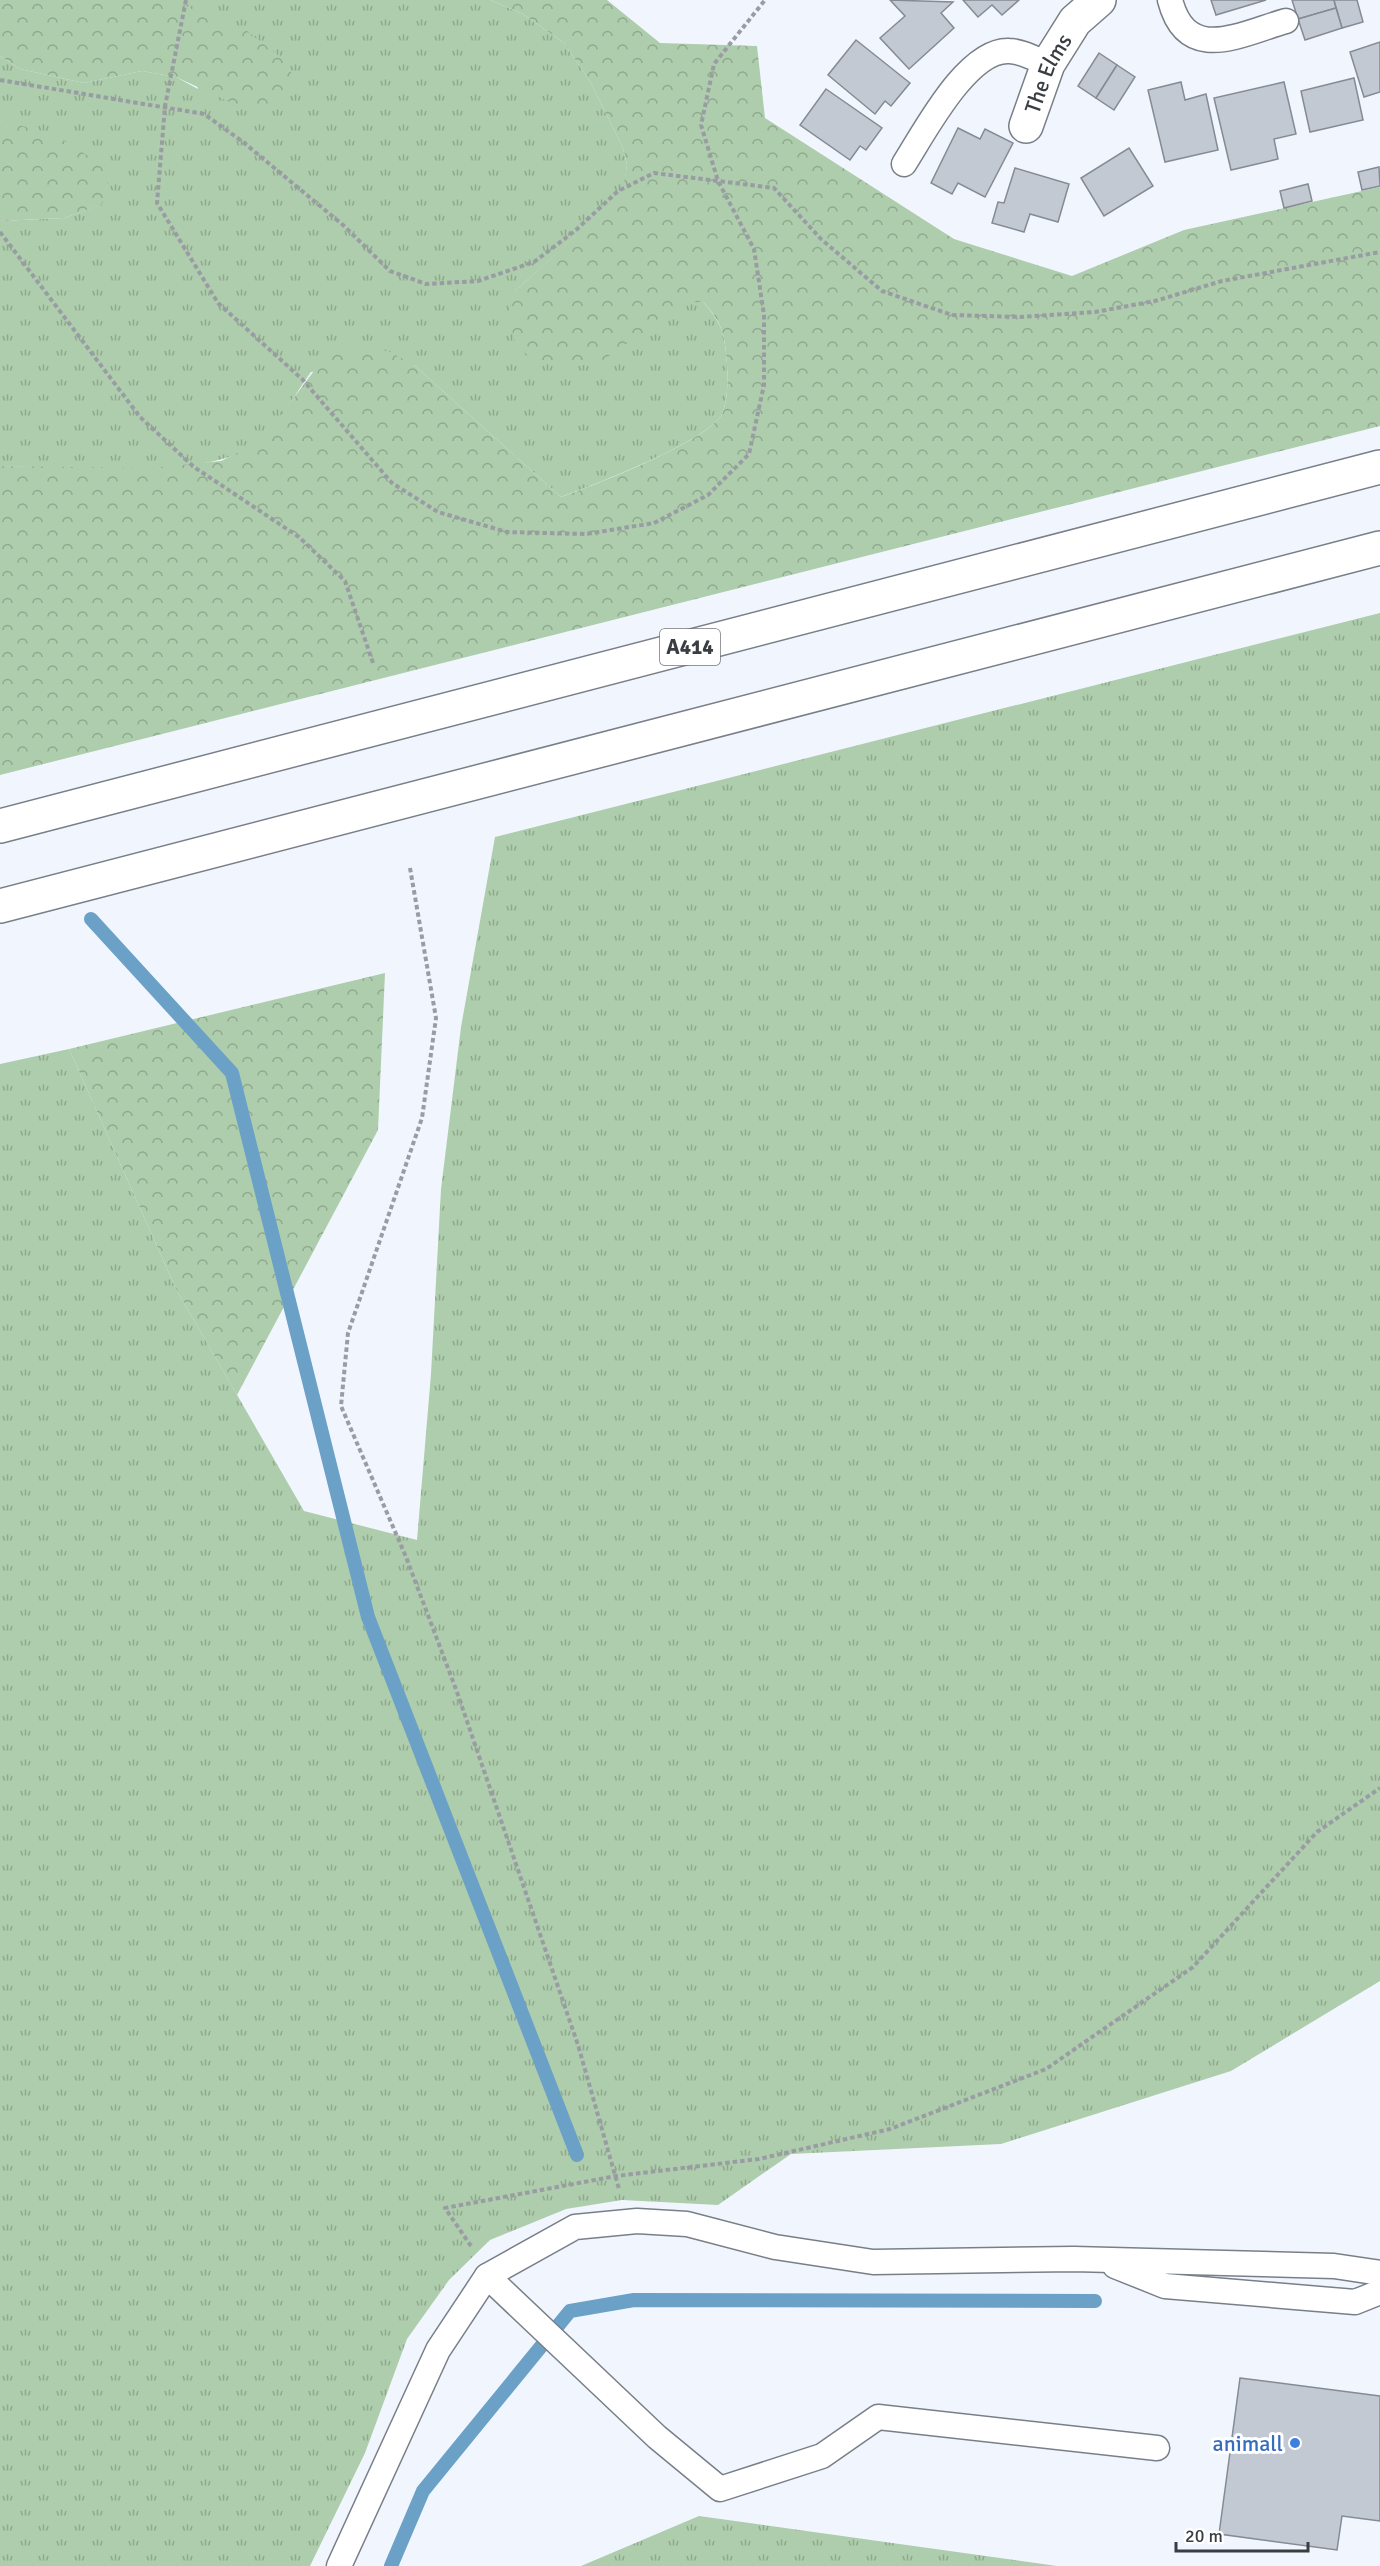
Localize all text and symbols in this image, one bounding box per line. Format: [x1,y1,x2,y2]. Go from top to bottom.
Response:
street label: The Elms [1019,29,1078,117]
road number: A414 [660,629,720,665]
place label: animall [1213,2430,1283,2457]
marker: animall [1288,2436,1302,2450]
scale bar [1176,2515,1308,2553]
text: 20 m [1185,2525,1223,2547]

